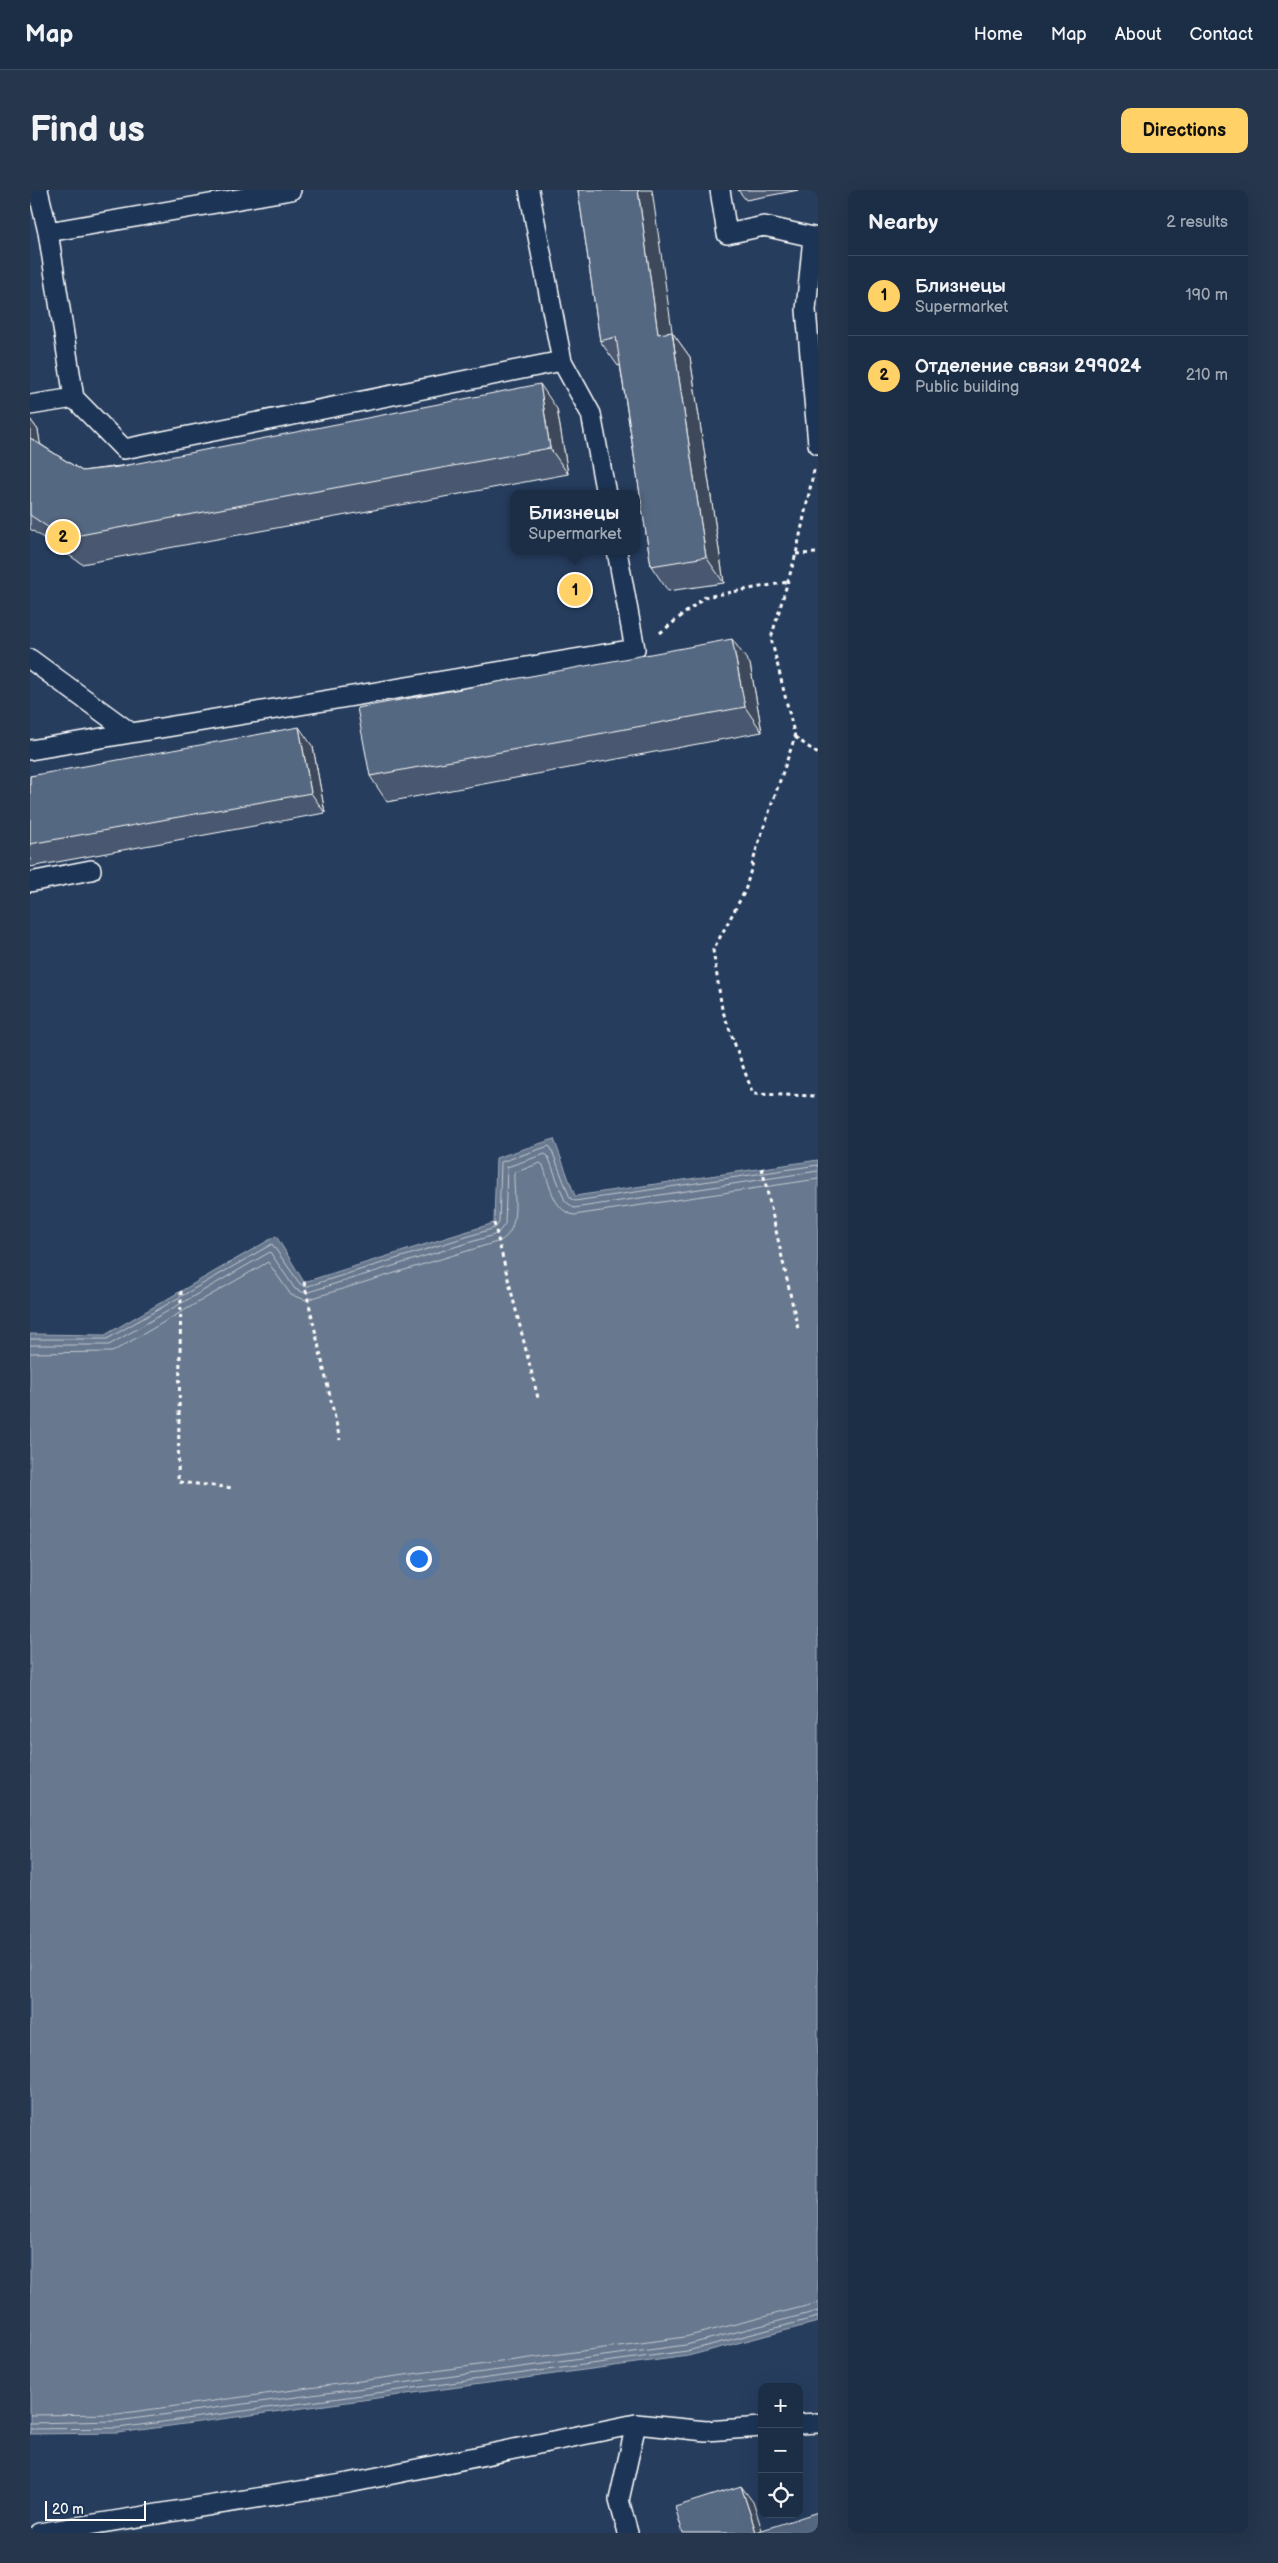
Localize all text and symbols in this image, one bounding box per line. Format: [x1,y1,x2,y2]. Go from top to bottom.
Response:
text: Map [25,20,73,49]
text: Home [974,24,1023,45]
text: Map [1051,24,1087,45]
text: About [1115,24,1162,45]
text: Contact [1190,24,1253,45]
button: Directions [1121,108,1248,153]
text: Find us [30,109,145,152]
text: Nearby [868,210,938,235]
text: 2 results [1166,213,1228,232]
text: Близнецы [915,275,1006,298]
text: 1 [881,286,887,305]
text: 190 m [1186,286,1228,305]
text: Supermarket [915,298,1008,317]
text: Отделение связи 299024 [915,355,1141,378]
text: 2 [879,366,889,385]
text: 210 m [1186,366,1228,385]
text: Public building [915,378,1019,397]
popup [510,490,640,555]
text: Близнецы [528,502,619,525]
pin: 2 [47,518,79,556]
text: Supermarket [528,525,622,544]
pin: 1 [559,571,591,609]
your location [406,1546,432,1572]
map controls [758,2383,803,2518]
button: + [758,2383,803,2428]
button: − [758,2428,803,2473]
button: locate [758,2473,803,2518]
scale bar [45,2498,146,2521]
text: 20 m [52,2501,84,2518]

